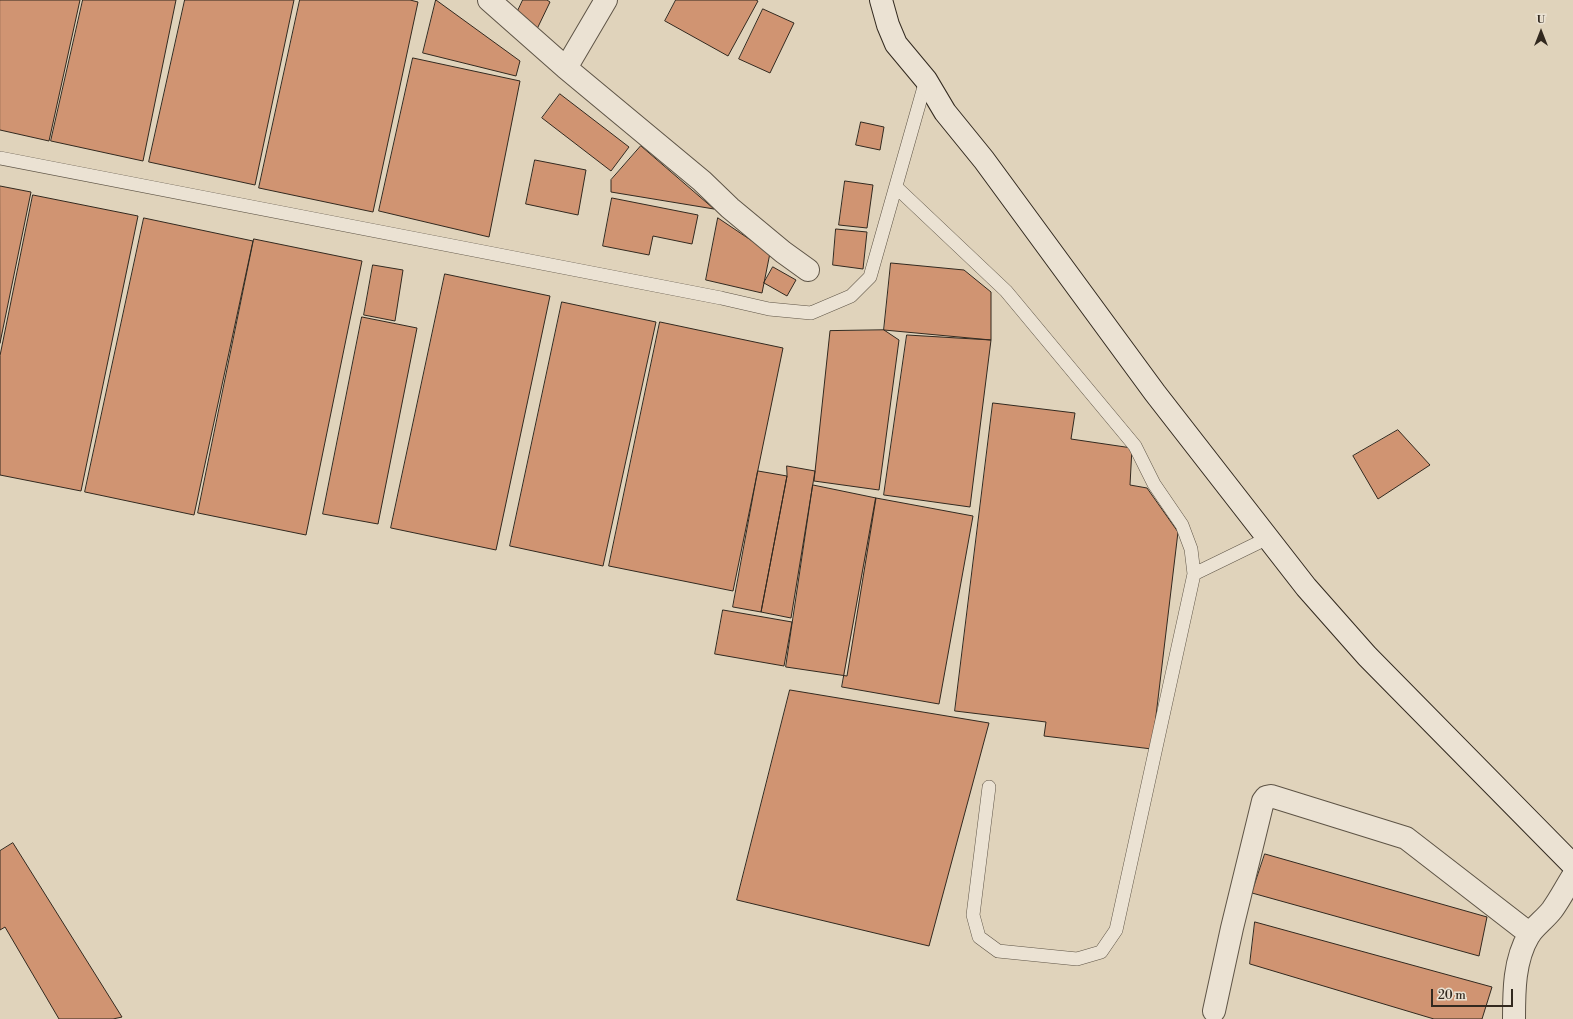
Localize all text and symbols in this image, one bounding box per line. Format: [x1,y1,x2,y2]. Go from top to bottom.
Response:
north arrow [1521,12,1561,52]
text: U [1537,13,1545,27]
scale bar [1433,981,1515,1007]
text: 20 m [1438,988,1466,1003]

